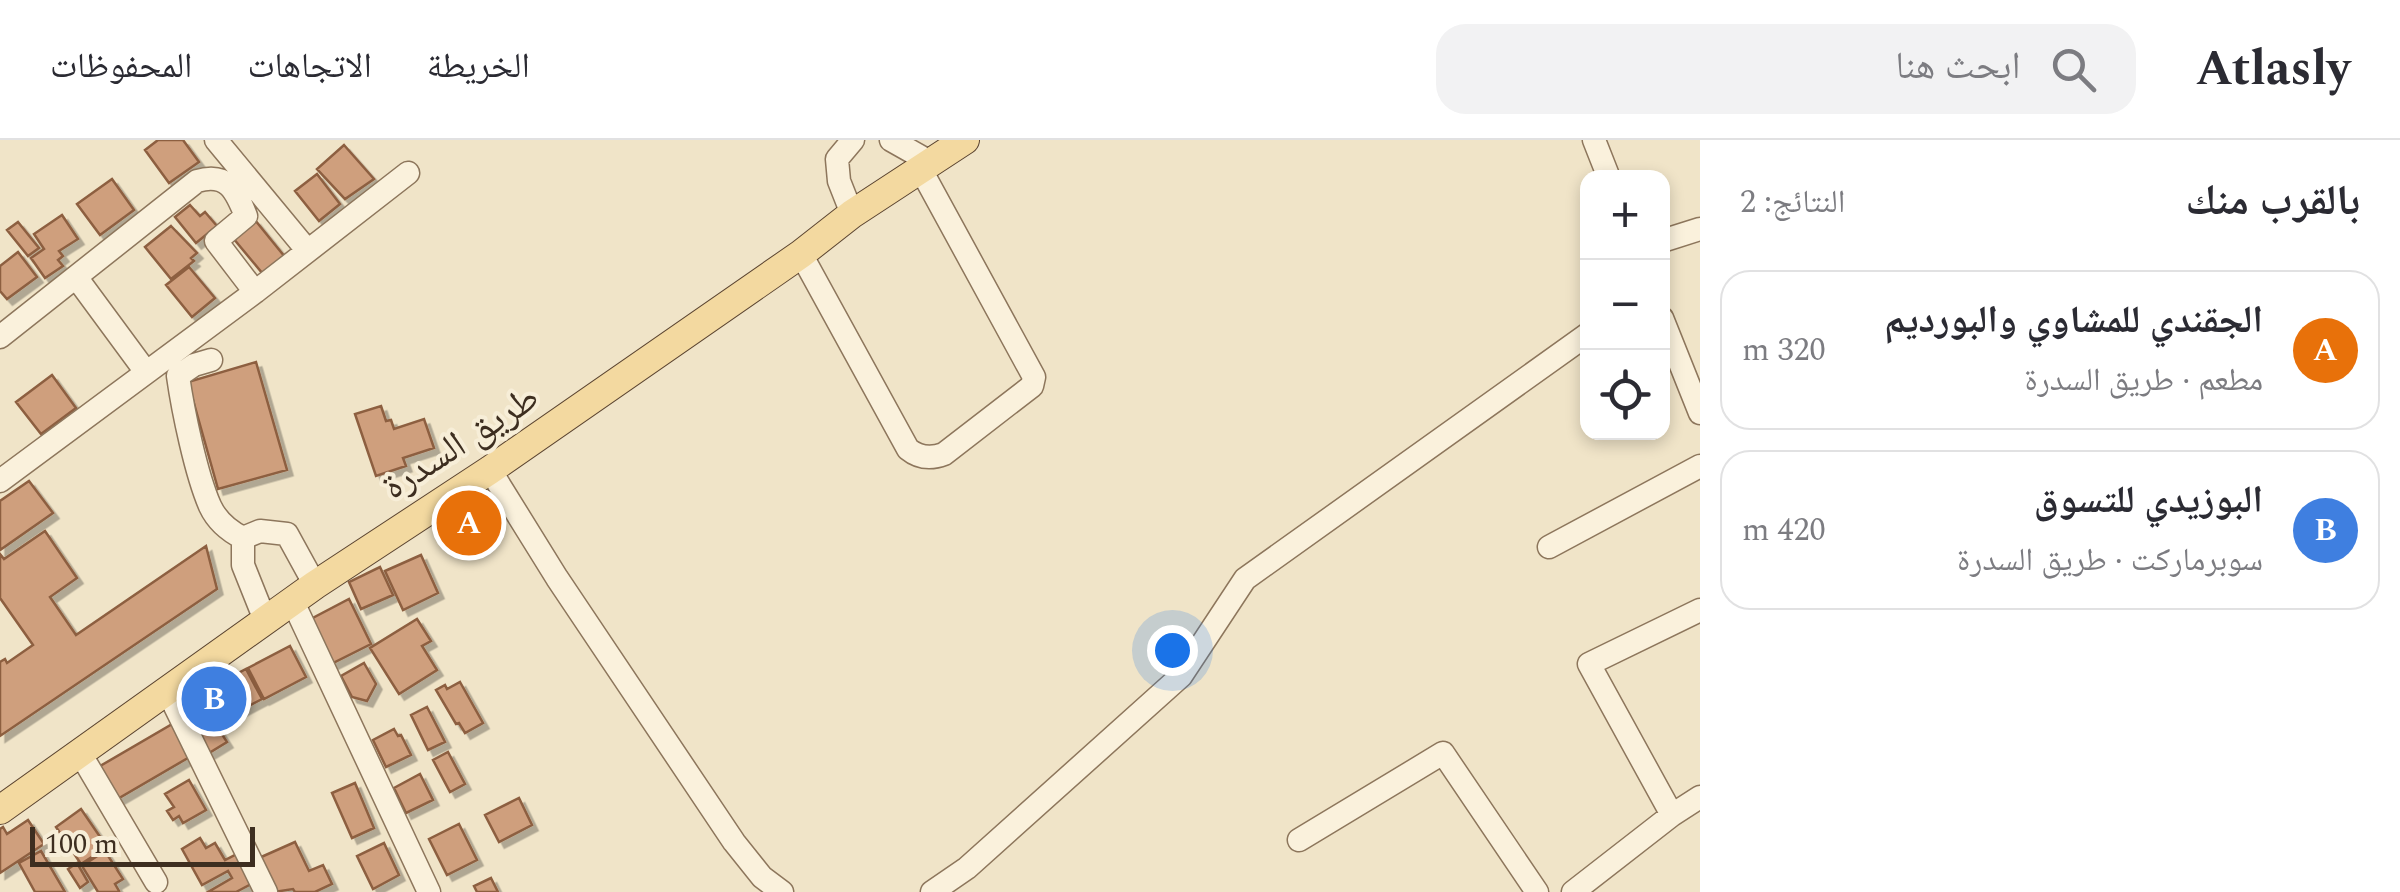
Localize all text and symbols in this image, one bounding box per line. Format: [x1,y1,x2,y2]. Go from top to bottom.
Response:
search box [1436,24,2136,114]
text: Atlasly [2196,33,2350,106]
text: ابحث هنا [1895,38,2021,96]
text: المحفوظات [50,40,192,93]
text: الاتجاهات [247,40,372,93]
text: الخريطة [427,40,530,93]
icon: search [2046,42,2101,97]
map controls [1580,170,1670,440]
button: + [1580,170,1670,260]
text: بالقرب منك [2186,170,2360,233]
text: النتائج: 2 [1740,178,1846,227]
button: − [1580,260,1670,350]
text: الجقندي للمشاوي والبورديم [1884,292,2263,350]
text: 320 m [1742,326,1826,375]
text: A [2313,326,2338,375]
button: locate [1580,350,1670,440]
text: مطعم · طريق السدرة [2024,356,2263,405]
street label: طريق السدرة [371,370,551,515]
text: البوزيدي للتسوق [2034,472,2263,530]
pin: A [436,486,502,560]
text: 420 m [1742,506,1826,555]
text: B [2314,506,2337,555]
text: سوبرماركت · طريق السدرة [1957,536,2263,585]
your location [1147,625,1198,676]
pin: B [182,662,246,736]
scale bar [30,822,255,866]
text: 100 m [45,823,118,866]

